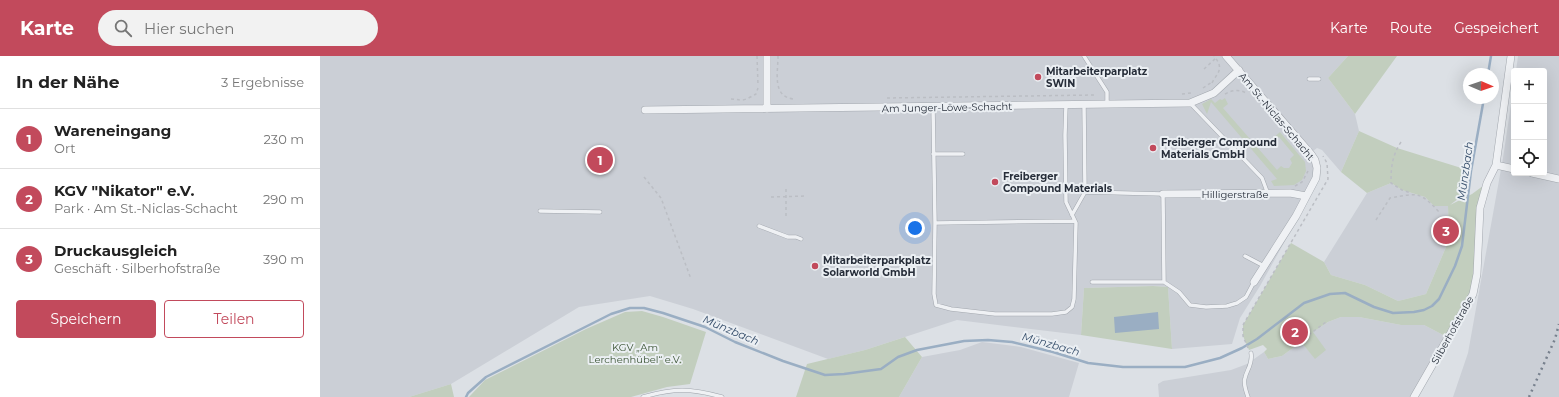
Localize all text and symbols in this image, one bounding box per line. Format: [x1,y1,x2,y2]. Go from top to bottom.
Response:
search box [98,10,378,46]
text: Karte [20,17,74,40]
icon: search [112,17,134,39]
text: Hier suchen [144,19,234,38]
text: Karte [1330,19,1368,37]
text: Route [1390,19,1432,37]
text: Gespeichert [1454,19,1539,37]
place label: Mitarbeiterparplatz SWIN [1046,65,1148,90]
north arrow [1463,68,1499,104]
map controls [1511,68,1547,176]
button: + [1511,68,1547,104]
street label: Am St.-Niclas-Schacht [1236,70,1317,163]
text: In der Nähe [16,72,120,92]
marker: Mitarbeiterparplatz SWIN [1033,72,1043,82]
text: 3 Ergebnisse [221,74,304,90]
street label: Am Junger-Löwe-Schacht [882,100,1012,115]
button: − [1511,104,1547,140]
text: Wareneingang [54,121,171,140]
text: 1 [26,131,32,147]
text: 230 m [263,131,304,147]
place label: Freiberger Compound Materials GmbH [1161,136,1277,161]
text: Ort [54,140,76,156]
button: locate [1511,140,1547,176]
water label: Münzbach [1454,141,1476,201]
marker: Freiberger Compound Materials GmbH [1148,143,1158,153]
pin: 1 [587,145,613,175]
place label: Freiberger Compound Materials [1003,170,1113,195]
marker: Freiberger Compound Materials [990,177,1000,187]
text: KGV "Nikator" e.V. [54,181,194,200]
street label: Hilligerstraße [1202,188,1268,201]
text: 2 [25,191,33,207]
text: 290 m [263,191,304,207]
text: Park · Am St.-Niclas-Schacht [54,200,238,216]
pin: 3 [1433,216,1459,246]
your location [905,218,925,238]
text: Druckausgleich [54,241,177,260]
text: 3 [25,251,33,267]
text: 390 m [263,251,304,267]
place label: Mitarbeiterparkplatz Solarworld GmbH [823,254,931,279]
text: Geschäft · Silberhofstraße [54,260,220,276]
marker: Mitarbeiterparkplatz Solarworld GmbH [810,261,820,271]
street label: Silberhofstraße [1428,294,1477,367]
button: Speichern [16,300,156,338]
button: Teilen [164,300,304,338]
water label: Münzbach [701,312,761,348]
pin: 2 [1282,317,1308,347]
water label: Münzbach [1021,329,1081,359]
park label: KGV „Am Lerchenhübel“ e.V. [589,341,681,366]

